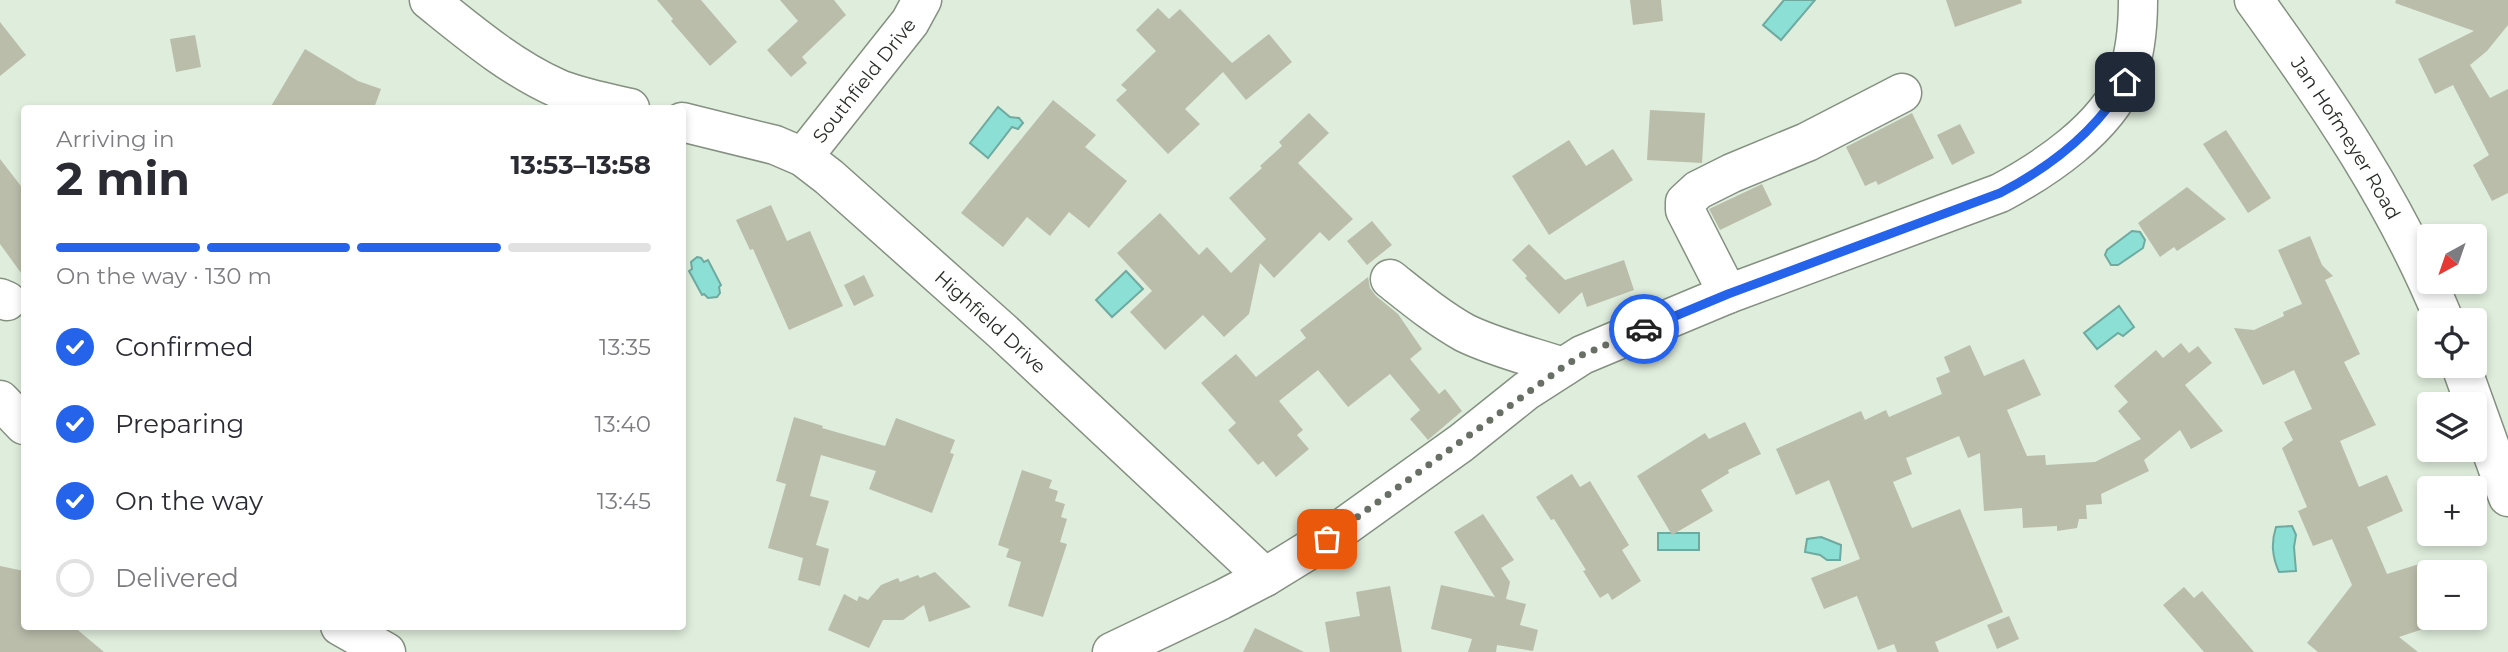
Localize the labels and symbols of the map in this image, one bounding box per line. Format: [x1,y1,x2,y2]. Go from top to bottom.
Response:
street label: Southfield Drive [807,13,920,147]
street label: Jan Hofmeyer Road [2286,51,2406,223]
pin [2095,52,2155,112]
north arrow [2417,224,2487,294]
street label: Highfield Drive [930,265,1051,378]
courier [1609,294,1679,364]
pin [1297,509,1357,569]

